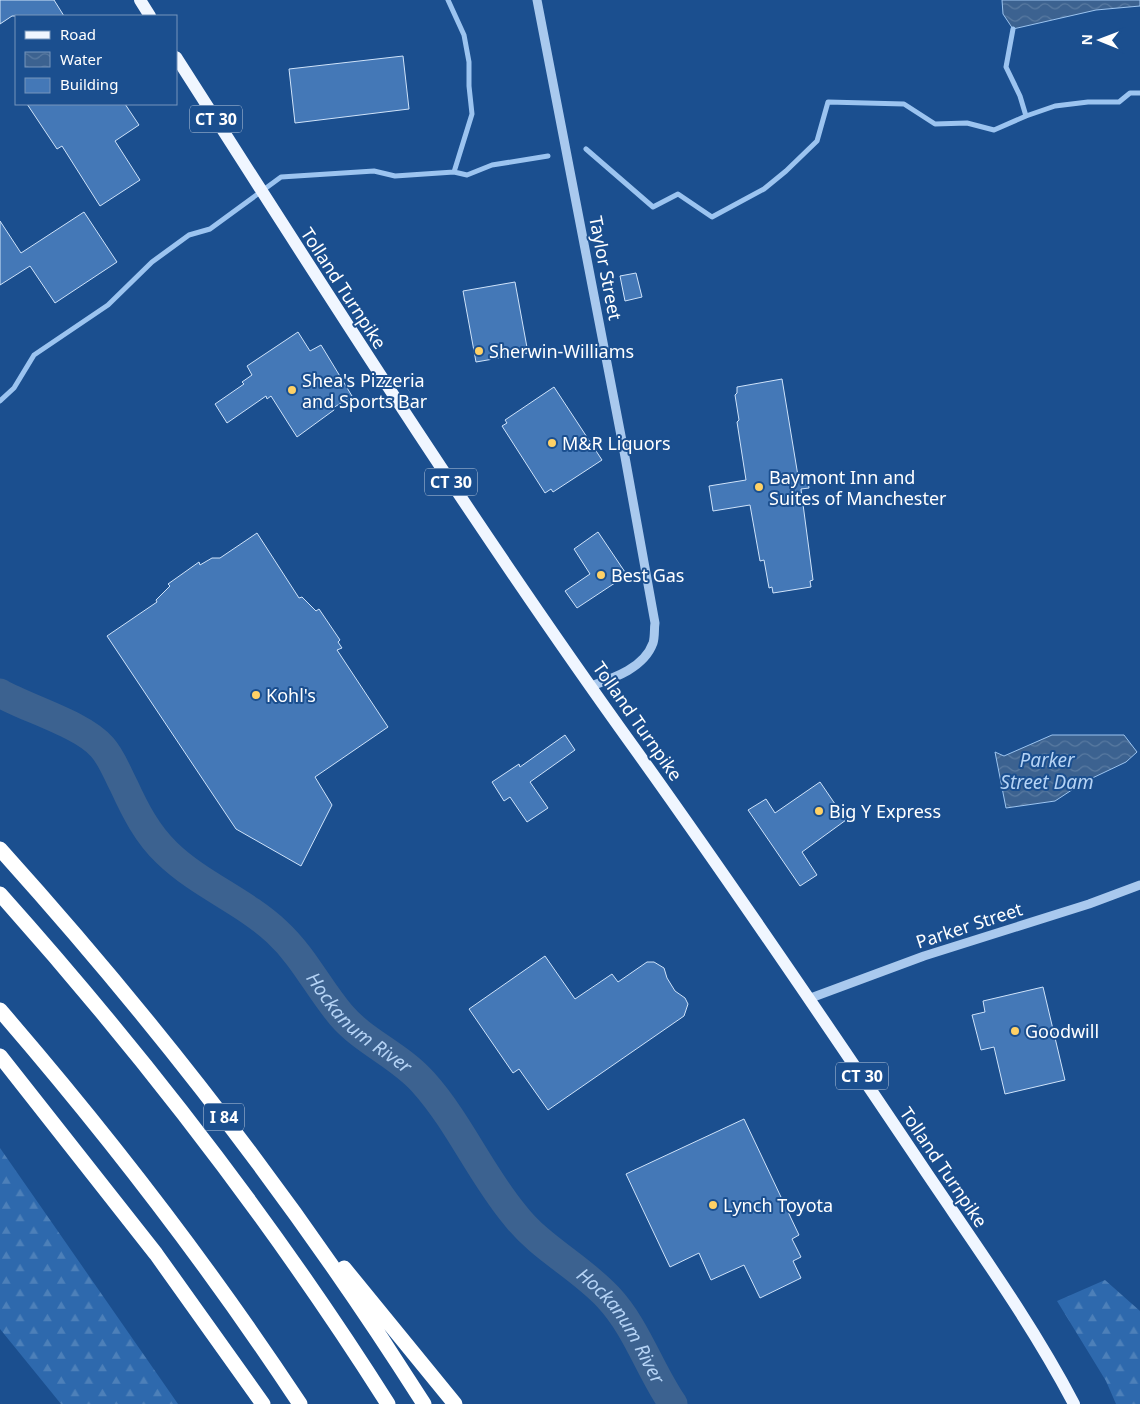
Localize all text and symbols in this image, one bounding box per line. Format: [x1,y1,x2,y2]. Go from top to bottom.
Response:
legend [15,15,178,105]
north arrow [1075,15,1125,65]
text: Road [60,24,96,44]
text: N [1077,34,1096,46]
text: Water [60,49,102,69]
text: Building [60,74,118,94]
road number: CT 30 [190,106,242,132]
street label: Taylor Street [584,214,628,323]
street label: Tolland Turnpike [296,223,392,353]
place label: Sherwin-Williams [489,339,634,363]
marker: Sherwin-Williams [473,345,485,357]
place label: Shea's Pizzeria and Sports Bar [302,368,428,413]
marker: Shea's Pizzeria and Sports Bar [286,384,298,396]
place label: M&R Liquors [562,431,671,455]
marker: M&R Liquors [546,437,558,449]
place label: Baymont Inn and Suites of Manchester [769,465,947,510]
road number: CT 30 [425,468,477,496]
marker: Baymont Inn and Suites of Manchester [753,481,765,493]
place label: Best Gas [611,563,684,587]
marker: Best Gas [595,569,607,581]
street label: Tolland Turnpike [588,657,688,785]
place label: Kohl's [266,683,316,707]
marker: Kohl's [250,689,262,701]
water label: Parker Street Dam [1000,747,1094,795]
place label: Big Y Express [829,799,941,823]
marker: Big Y Express [813,805,825,817]
street label: Parker Street [913,896,1026,953]
water label: Hockanum River [301,967,419,1080]
place label: Goodwill [1025,1019,1099,1043]
marker: Goodwill [1009,1025,1021,1037]
road number: CT 30 [836,1062,888,1090]
street label: Tolland Turnpike [895,1102,993,1232]
road number: I 84 [204,1104,244,1130]
place label: Lynch Toyota [723,1193,833,1217]
marker: Lynch Toyota [707,1199,719,1211]
water label: Hockanum River [572,1262,672,1390]

